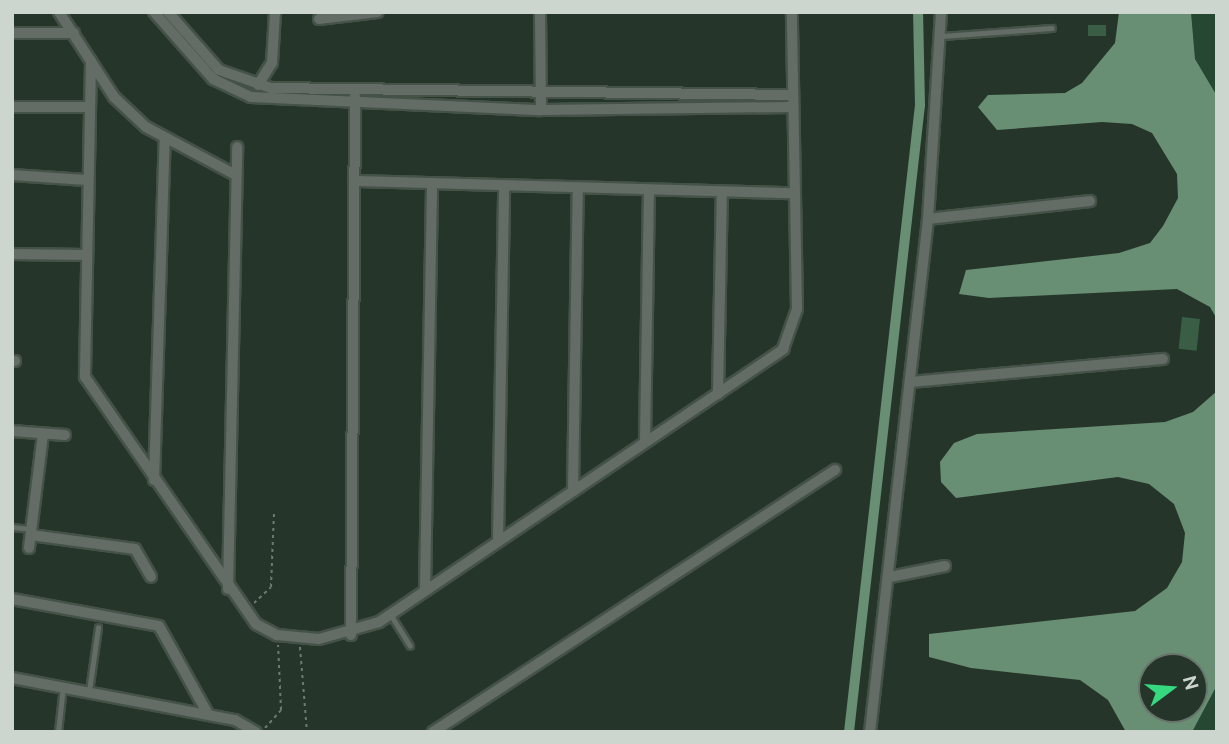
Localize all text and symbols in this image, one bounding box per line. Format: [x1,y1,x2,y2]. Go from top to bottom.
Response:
north arrow [1138,653,1208,723]
text: N [1179,673,1204,693]

